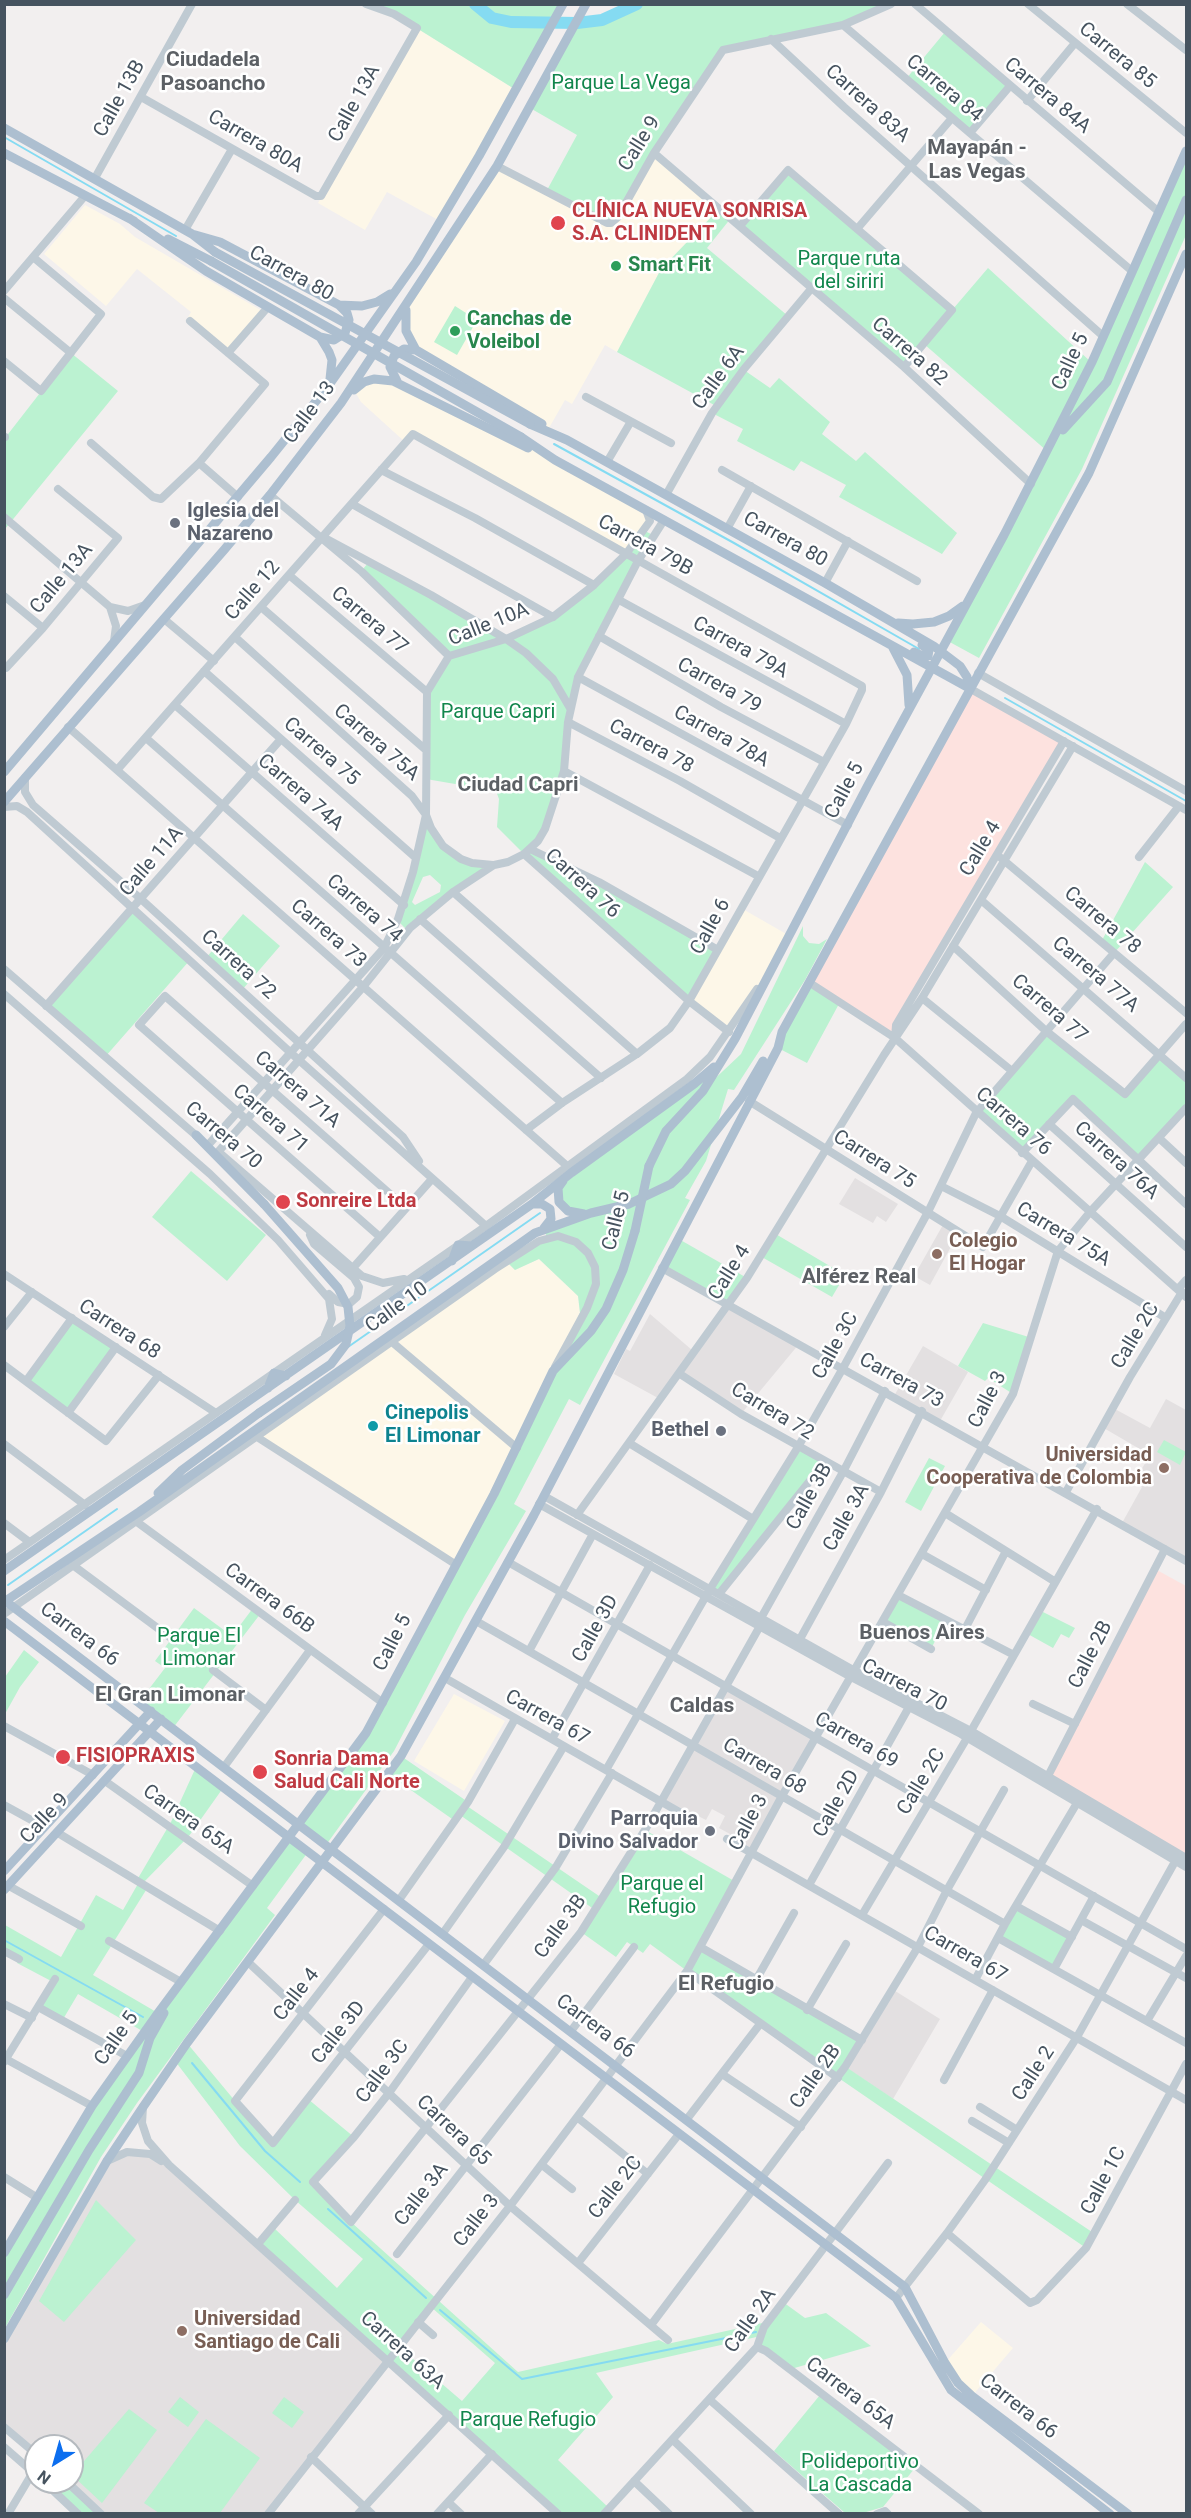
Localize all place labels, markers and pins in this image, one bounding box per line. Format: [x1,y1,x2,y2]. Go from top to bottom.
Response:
place label: CLÍNICA NUEVA SONRISA S.A. CLINIDENT [572,200,807,247]
marker: CLÍNICA NUEVA SONRISA S.A. CLINIDENT [549,214,567,232]
place label: Smart Fit [628,254,711,278]
marker: Smart Fit [609,259,623,273]
place label: Canchas de Voleibol [467,308,572,355]
marker: Canchas de Voleibol [448,324,462,338]
place label: Iglesia del Nazareno [187,500,279,547]
marker: Iglesia del Nazareno [168,516,182,530]
place label: Sonreire Ltda [296,1190,417,1214]
marker: Sonreire Ltda [274,1193,292,1211]
place label: Colegio El Hogar [949,1230,1025,1277]
marker: Colegio El Hogar [930,1247,944,1261]
place label: Cinepolis El Limonar [385,1402,480,1449]
marker: Cinepolis El Limonar [366,1419,380,1433]
place label: Bethel [651,1419,709,1443]
marker: Bethel [714,1424,728,1438]
place label: Universidad Cooperativa de Colombia [926,1444,1152,1491]
marker: Universidad Cooperativa de Colombia [1157,1461,1171,1475]
place label: FISIOPRAXIS [76,1745,195,1769]
marker: FISIOPRAXIS [54,1748,72,1766]
place label: Sonria Dama Salud Cali Norte [274,1748,420,1795]
marker: Sonria Dama Salud Cali Norte [251,1763,269,1781]
place label: Parroquia Divino Salvador [558,1808,698,1855]
marker: Parroquia Divino Salvador [703,1824,717,1838]
place label: Universidad Santiago de Cali [194,2308,340,2355]
marker: Universidad Santiago de Cali [175,2324,189,2338]

